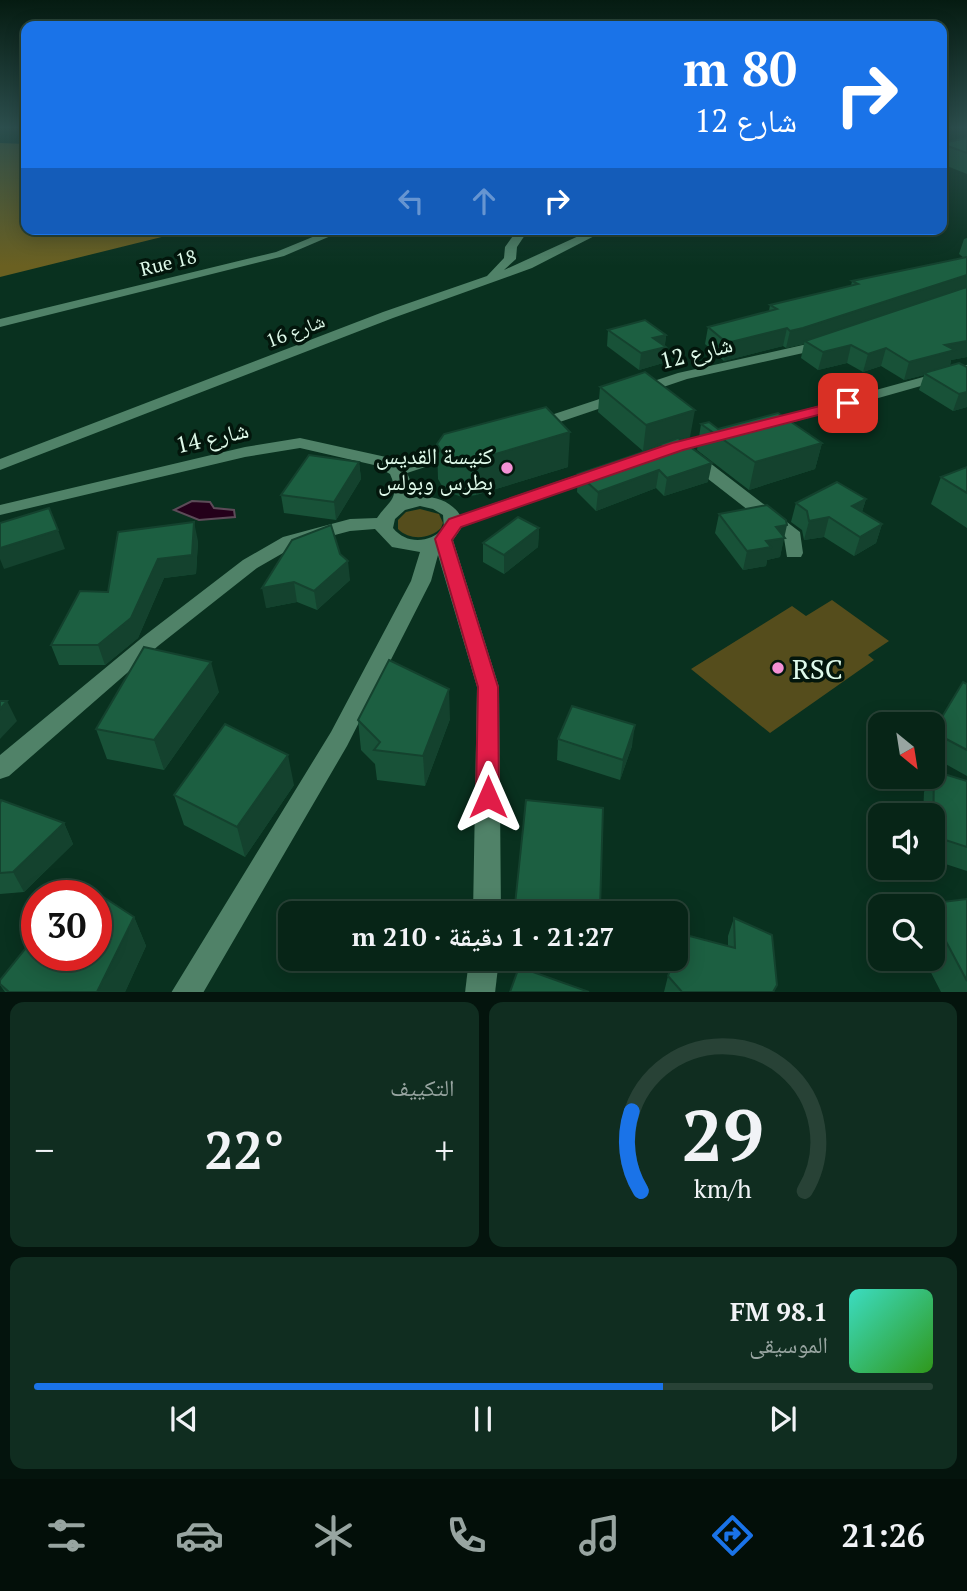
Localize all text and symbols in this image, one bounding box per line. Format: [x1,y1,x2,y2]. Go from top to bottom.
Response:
text: 80 m [683,35,797,100]
icon: right [821,49,912,140]
text: شارع 12 [694,99,797,141]
icon: left [392,182,430,220]
icon: ahead [465,182,503,220]
icon: right [538,182,576,220]
street label: Rue 18 [137,243,199,281]
street label: شارع 16 [262,307,328,353]
street label: شارع 12 [656,328,736,376]
pin [818,373,878,433]
icon: arrive [829,384,867,422]
street label: شارع 14 [173,414,251,460]
place label: كنيسة القديس بطرس وبولس [376,440,493,497]
marker: كنيسة القديس بطرس وبولس [499,460,515,476]
place label: RSC [792,650,843,687]
marker: RSC [770,660,786,676]
north arrow [868,712,945,789]
map controls [868,712,945,971]
position arrow [451,760,525,834]
button: sound [868,803,945,880]
speed limit sign: 30 [21,880,112,971]
button: search [868,894,945,971]
text: 21:27 · 1 دقيقة · 210 m [352,919,614,953]
text: التكييف [390,1072,455,1103]
text: 29 [682,1085,764,1182]
text: 22° [204,1115,284,1184]
text: − [34,1125,54,1175]
text: + [434,1125,455,1175]
text: km/h [694,1171,752,1204]
text: 98.1 FM [730,1294,828,1328]
text: الموسيقى [749,1329,828,1360]
icon: previous [165,1400,203,1438]
icon: pause [464,1400,502,1438]
icon: next [764,1400,802,1438]
icon: filters [42,1511,91,1560]
icon: car [175,1511,224,1560]
icon: climate [309,1511,358,1560]
icon: phone [442,1511,491,1560]
icon: music [575,1511,624,1560]
icon: directions [708,1511,757,1560]
text: 21:26 [842,1514,925,1556]

